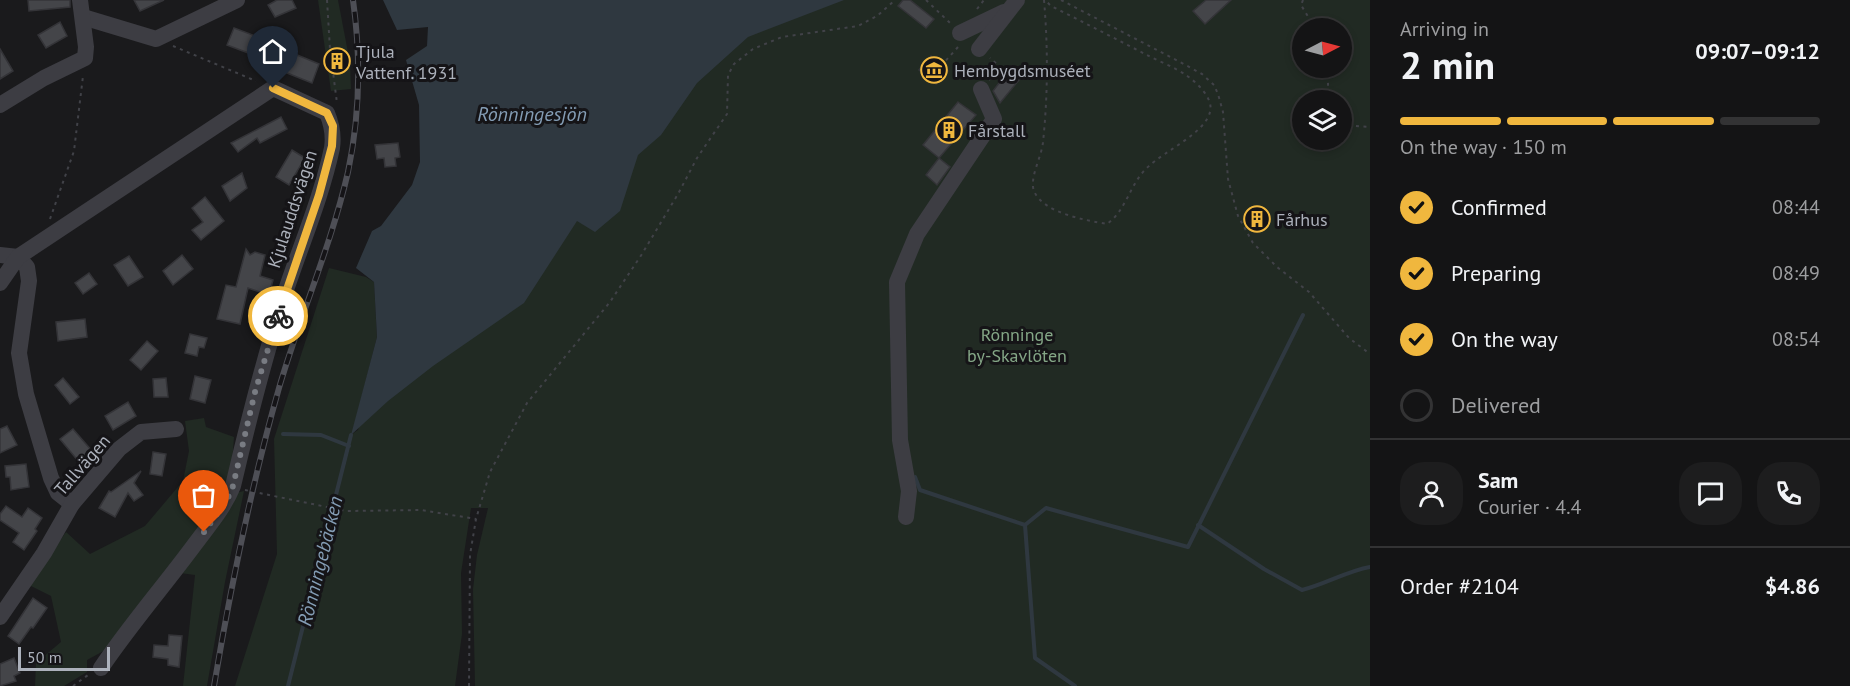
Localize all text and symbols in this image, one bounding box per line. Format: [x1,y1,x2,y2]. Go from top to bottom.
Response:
text: Arriving in [1400,16,1489,42]
north arrow [1292,18,1352,78]
map controls [1292,18,1352,150]
pin [247,26,298,88]
icon: home [256,35,289,68]
text: 09:07–09:12 [1695,37,1820,65]
text: 2 min [1400,39,1495,90]
place label: Tjula Vattenf. 1931 [355,40,457,84]
building icon: Tjula Vattenf. 1931 [322,46,352,76]
museum icon: Hembygdsmuséet [919,55,949,85]
place label: Hembygdsmuséet [954,59,1091,82]
button: layers [1292,90,1352,150]
water label: Rönningesjön [477,101,587,127]
building icon: Fårstall [934,115,964,145]
place label: Fårstall [968,119,1026,142]
text: On the way · 150 m [1400,134,1567,160]
street label: Kjulauddsvägen [262,147,322,271]
icon: check [1400,191,1433,224]
text: Confirmed [1451,193,1547,221]
text: 08:44 [1772,194,1820,220]
building icon: Fårhus [1242,204,1272,234]
place label: Fårhus [1276,208,1327,231]
icon: check [1400,257,1433,290]
text: Preparing [1451,259,1541,287]
text: 08:49 [1772,260,1820,286]
courier [248,286,308,346]
icon: bike [262,300,295,333]
park label: Rönninge by-Skavlöten [967,323,1067,367]
icon: check [1400,323,1433,356]
text: On the way [1451,325,1558,353]
text: 08:54 [1772,326,1820,352]
text: Delivered [1451,391,1541,419]
street label: Tallvägen [49,430,115,500]
button: person [1400,462,1463,525]
button: chat [1679,462,1742,525]
button: phone [1757,462,1820,525]
text: Sam [1478,466,1518,494]
pin [178,470,229,532]
icon: bag [187,479,220,512]
water label: Rönningebäcken [291,493,349,629]
text: Courier · 4.4 [1478,494,1581,520]
text: Order #2104 [1400,572,1519,600]
text: $4.86 [1765,572,1820,600]
scale bar [18,644,110,672]
text: 50 m [27,647,62,667]

